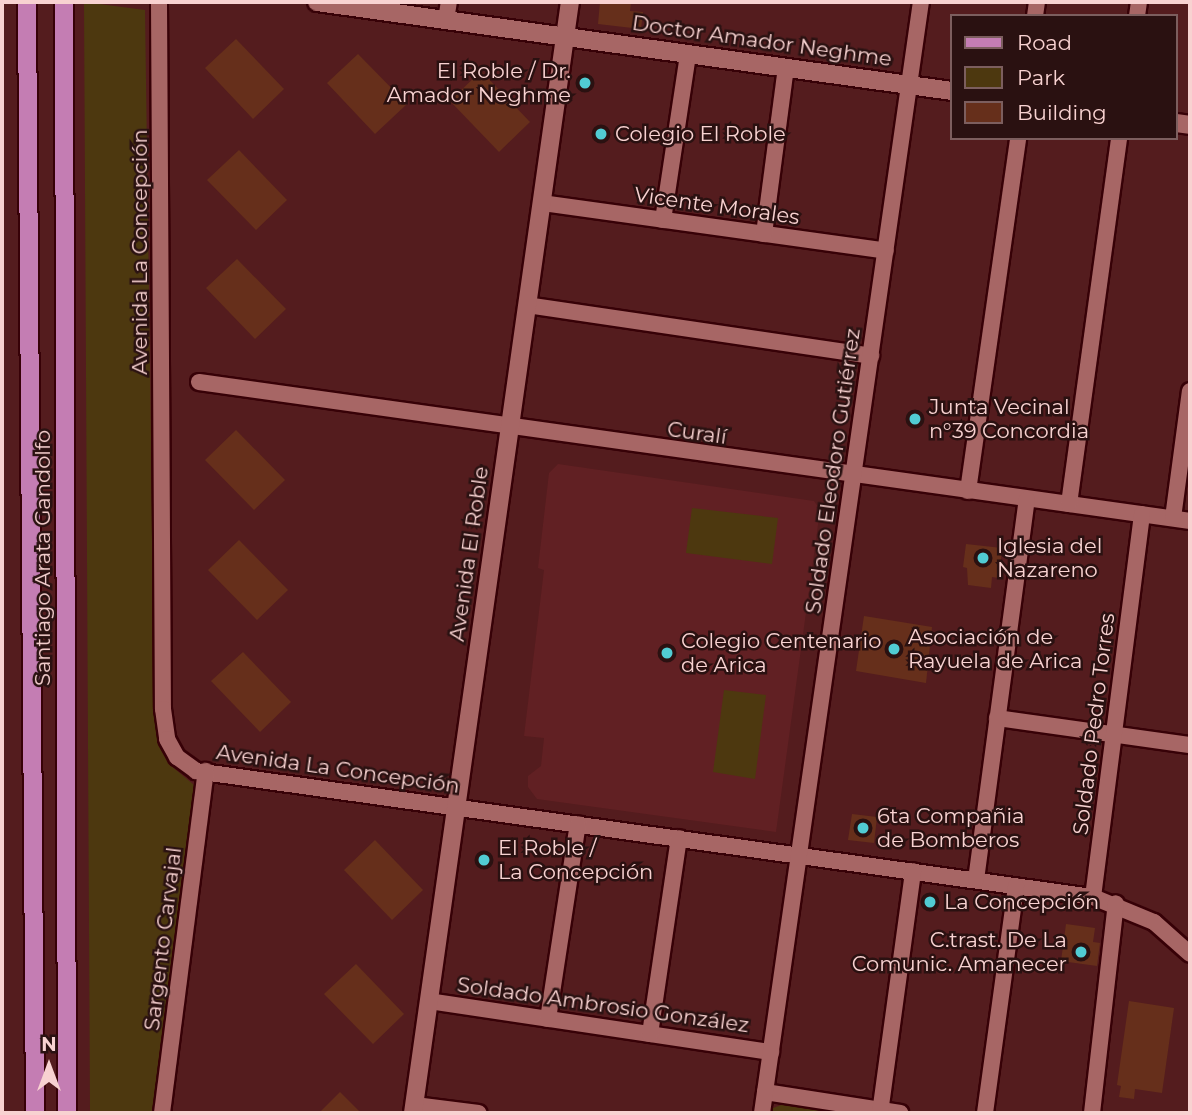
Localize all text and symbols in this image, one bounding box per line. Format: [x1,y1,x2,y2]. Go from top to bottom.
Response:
street label: Doctor Amador Neghme [630,10,894,72]
legend [950,14,1178,140]
text: Road [1017,30,1072,55]
place label: El Roble / Dr. Amador Neghme [387,58,571,108]
text: Park [1017,65,1065,90]
marker: El Roble / Dr. Amador Neghme [577,75,593,91]
text: Building [1017,100,1107,125]
place label: Colegio El Roble [615,121,786,147]
marker: Colegio El Roble [593,126,609,142]
street label: Avenida La Concepción [127,129,153,375]
street label: Vicente Morales [633,182,801,230]
street label: Soldado Eleodoro Gutiérrez [800,327,866,615]
place label: Junta Vecinal n°39 Concordia [929,394,1089,444]
marker: Junta Vecinal n°39 Concordia [907,411,923,427]
street label: Curalí [666,416,728,450]
street label: Santiago Arata Gandolfo [30,430,56,686]
street label: Avenida El Roble [444,465,494,643]
place label: Iglesia del Nazareno [997,533,1102,583]
marker: Iglesia del Nazareno [975,550,991,566]
street label: Soldado Pedro Torres [1068,612,1120,836]
place label: Asociación de Rayuela de Arica [908,624,1082,674]
place label: Colegio Centenario de Arica [681,628,881,678]
marker: Asociación de Rayuela de Arica [886,641,902,657]
marker: Colegio Centenario de Arica [659,645,675,661]
street label: Avenida La Concepción [215,739,461,799]
place label: 6ta Compañia de Bomberos [877,803,1024,853]
marker: 6ta Compañia de Bomberos [855,820,871,836]
place label: El Roble / La Concepción [498,835,653,885]
street label: Sargento Carvajal [139,846,187,1032]
marker: El Roble / La Concepción [476,852,492,868]
place label: La Concepción [944,889,1099,915]
marker: La Concepción [922,894,938,910]
place label: C.trast. De La Comunic. Amanecer [852,927,1067,977]
marker: C.trast. De La Comunic. Amanecer [1073,944,1089,960]
street label: Soldado Ambrosio González [455,972,751,1038]
north arrow [14,1031,84,1101]
text: N [41,1033,57,1056]

